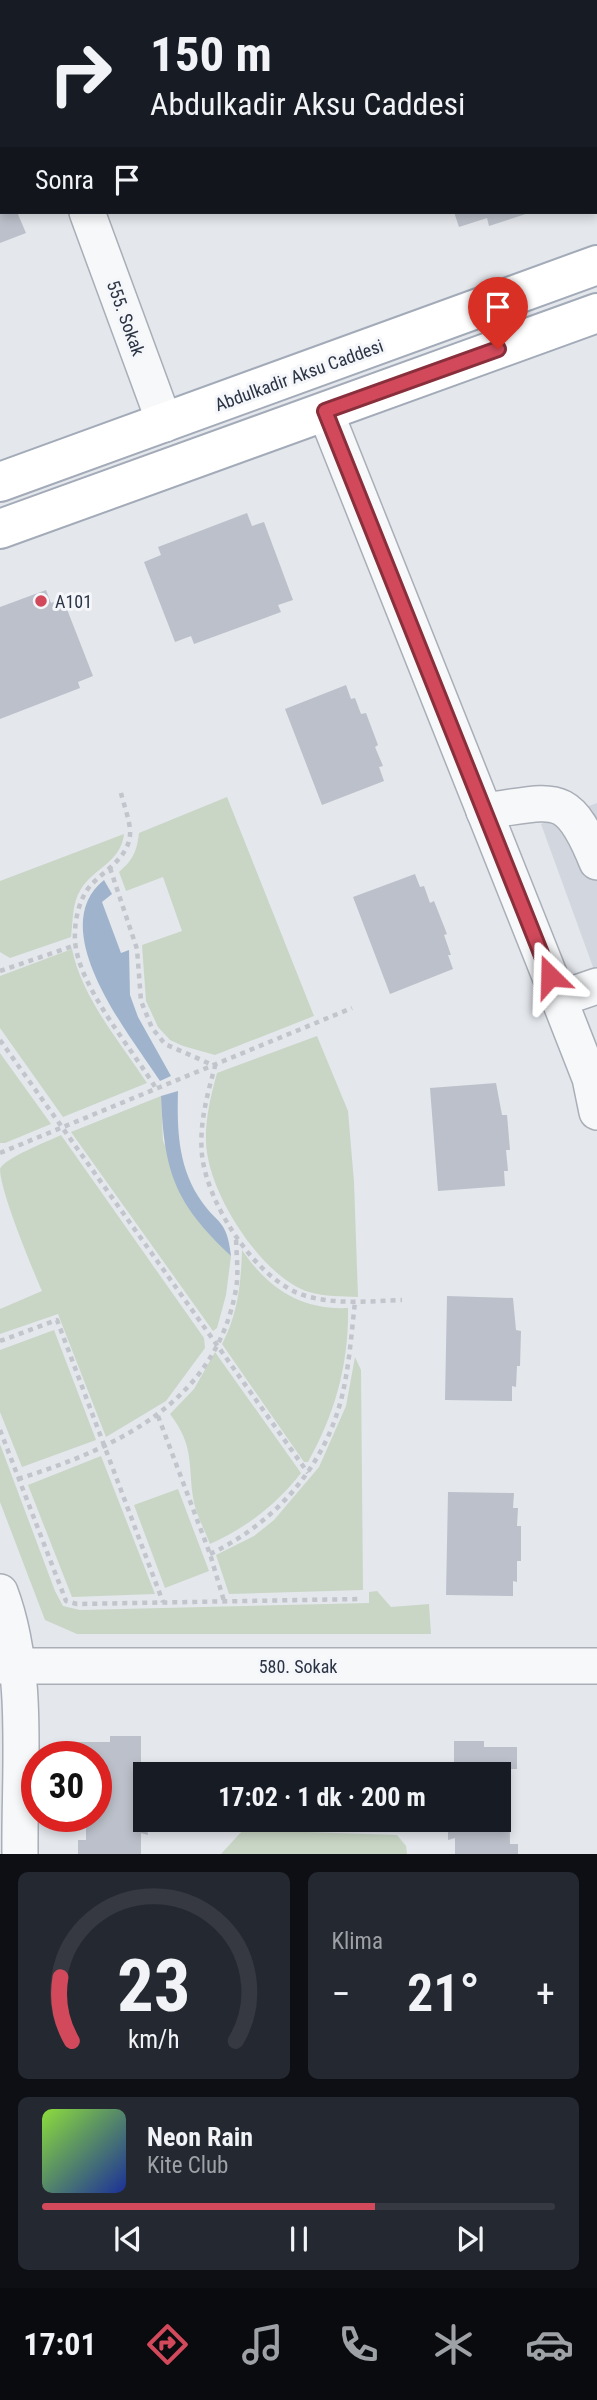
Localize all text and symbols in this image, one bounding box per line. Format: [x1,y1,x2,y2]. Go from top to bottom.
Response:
text: 150 m [150,26,272,83]
icon: right [35,28,126,119]
text: Abdulkadir Aksu Caddesi [150,85,465,123]
icon: arrive [108,161,146,199]
text: Sonra [35,165,94,195]
street label: 555. Sokak [103,277,149,359]
pin [468,277,528,349]
icon: arrive [479,288,517,326]
street label: Abdulkadir Aksu Caddesi [212,335,386,415]
place label: A101 [55,591,92,612]
marker: A101 [33,593,49,609]
position arrow [513,939,587,1013]
street label: 580. Sokak [259,1656,337,1677]
speed limit sign: 30 [21,1741,112,1832]
text: 17:02 · 1 dk · 200 m [218,1782,426,1812]
text: Klima [332,1928,383,1955]
text: 23 [117,1944,191,2030]
text: 21° [407,1963,480,2024]
text: − [332,1972,351,2016]
text: + [536,1972,555,2016]
text: km/h [128,2025,179,2054]
text: Neon Rain [147,2122,253,2152]
text: Kite Club [147,2152,228,2179]
icon: previous [109,2220,147,2258]
icon: pause [280,2220,318,2258]
icon: next [451,2220,489,2258]
icon: directions [143,2320,192,2369]
icon: music [238,2320,287,2369]
icon: phone [334,2320,383,2369]
icon: climate [429,2320,478,2369]
icon: car [525,2320,574,2369]
text: 17:01 [23,2325,97,2363]

